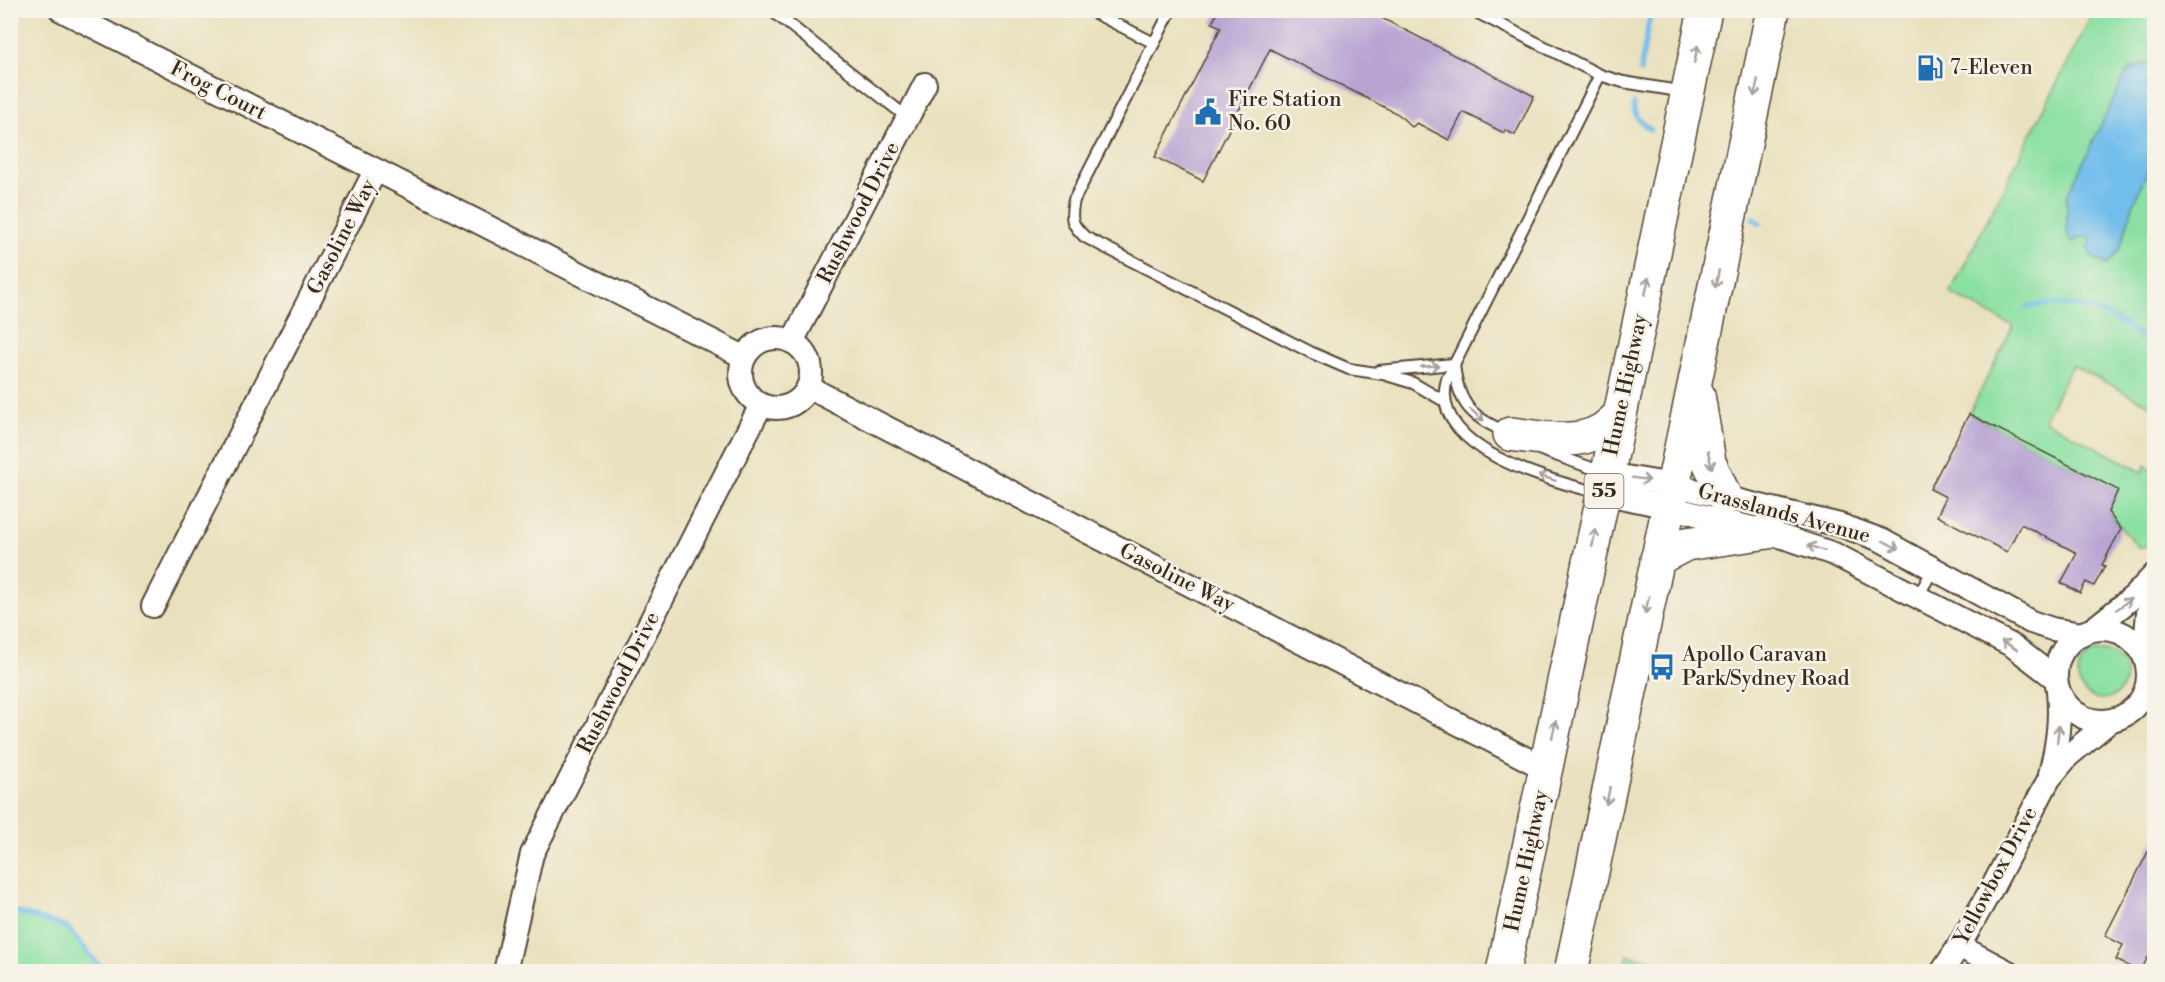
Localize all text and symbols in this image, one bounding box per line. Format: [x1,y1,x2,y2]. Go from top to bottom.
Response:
one-way arrow [1691,45,1702,64]
fuel station icon: 7-Eleven [1915,53,1945,83]
place label: 7-Eleven [1950,55,2033,81]
street label: Frog Court [165,56,271,127]
one-way arrow [1750,79,1762,98]
place label: Fire Station No. 60 [1228,87,1342,137]
public building icon: Fire Station No. 60 [1193,97,1223,127]
street label: Rushwood Drive [812,138,906,288]
street label: Gasoline Way [302,174,383,299]
one-way arrow [1710,269,1722,288]
one-way arrow [1642,277,1653,296]
street label: Hume Highway [1598,311,1654,458]
one-way arrow [1420,360,1439,371]
one-way arrow [1469,409,1485,422]
one-way arrow [1704,450,1716,469]
one-way arrow [1538,472,1557,483]
road number: 55 [1584,474,1624,508]
one-way arrow [1630,474,1650,485]
street label: Grasslands Avenue [1695,478,1873,550]
one-way arrow [1589,529,1600,549]
street label: Gasoline Way [1115,538,1240,619]
one-way arrow [1882,539,1899,551]
one-way arrow [1807,542,1826,553]
one-way arrow [1641,596,1653,615]
one-way arrow [2116,597,2132,610]
street label: Rushwood Drive [572,608,666,758]
one-way arrow [2001,638,2018,650]
place label: Apollo Caravan Park/Sydney Road [1681,642,1850,692]
bus stop icon: Apollo Caravan Park/Sydney Road [1647,652,1677,682]
one-way arrow [1549,720,1561,739]
one-way arrow [2053,724,2064,744]
one-way arrow [1602,786,1613,806]
street label: Hume Highway [1499,787,1555,934]
street label: Yellowbox Drive [1948,802,2043,951]

